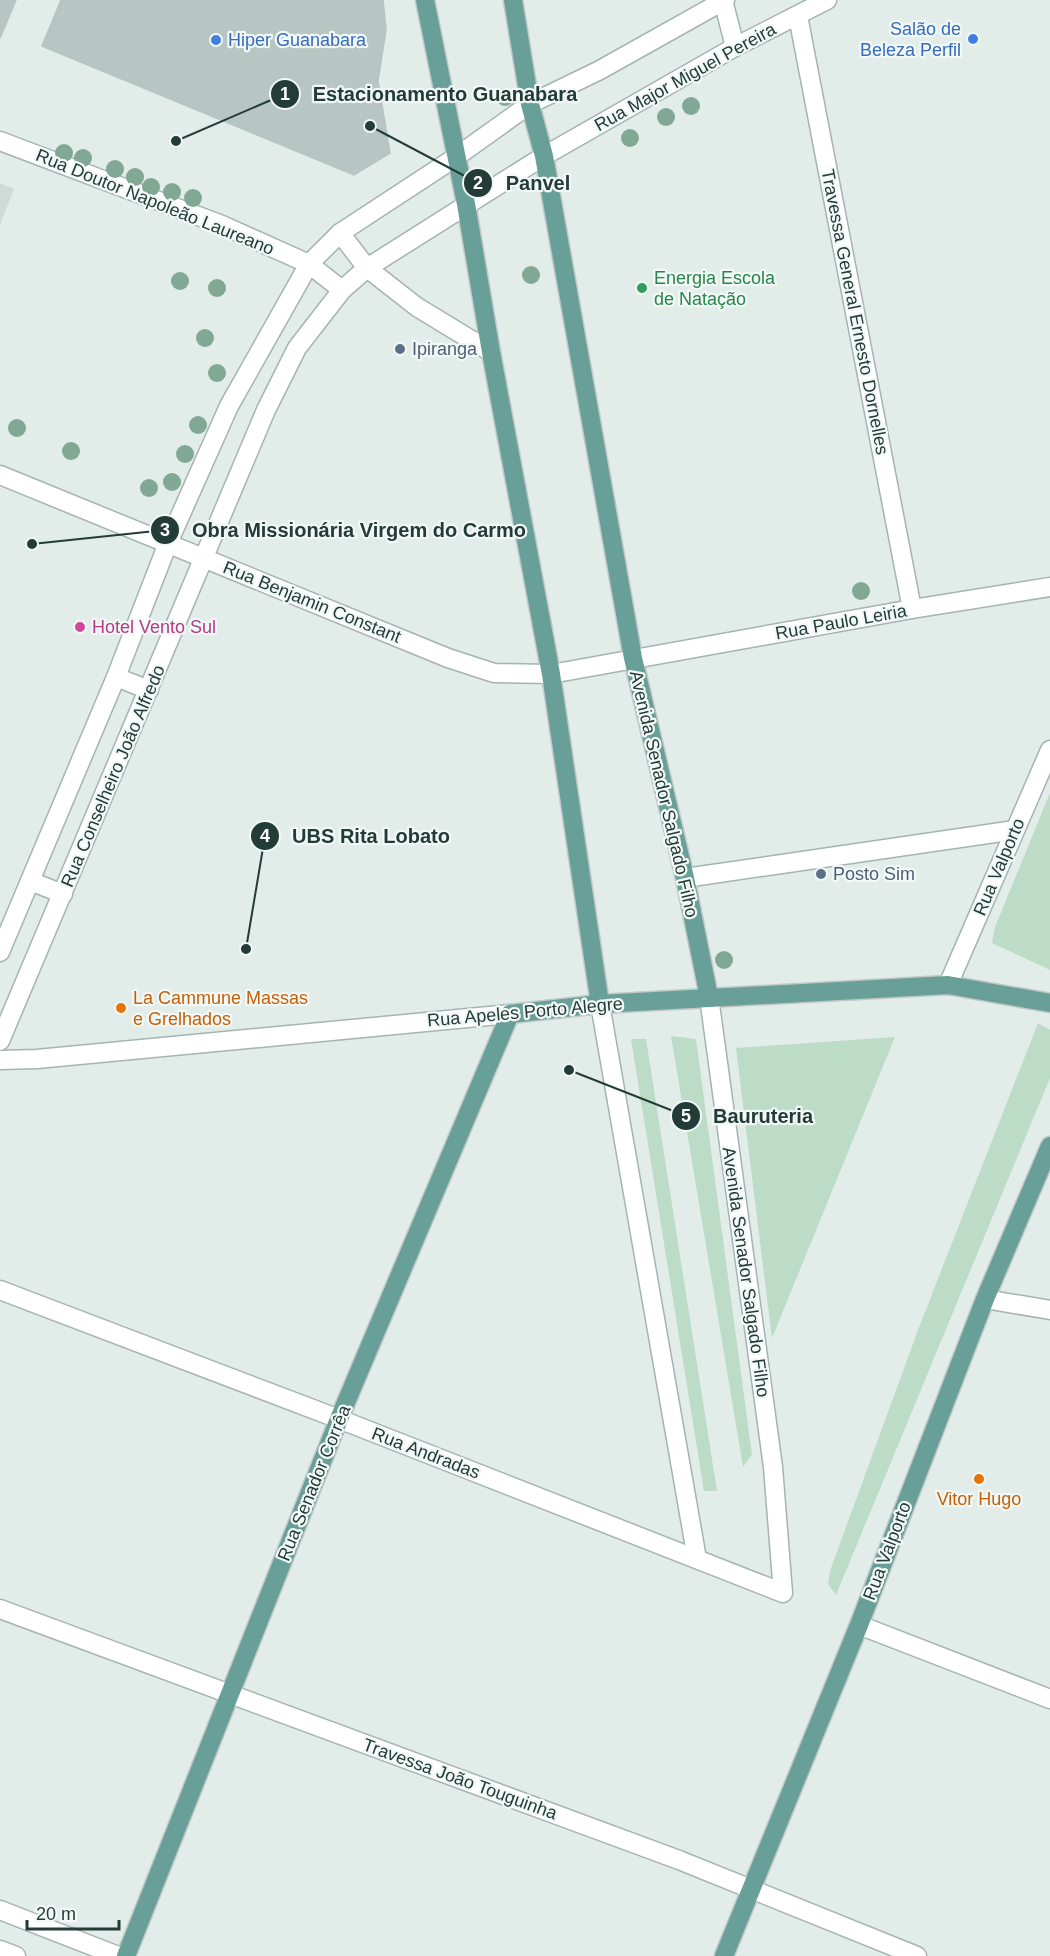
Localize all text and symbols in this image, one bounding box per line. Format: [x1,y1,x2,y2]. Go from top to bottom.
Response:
street label: Rua Major Miguel Pereira [591,18,780,135]
place label: Salão de Beleza Perfil [860,19,961,60]
place label: Hiper Guanabara [228,30,367,50]
marker: Salão de Beleza Perfil [966,32,980,46]
marker: Hiper Guanabara [209,33,223,47]
callout: Estacionamento Guanabara [270,75,589,113]
text: Estacionamento Guanabara [313,83,578,105]
text: 1 [280,84,290,104]
street label: Rua Doutor Napoleão Laureano [33,145,277,259]
callout: Panvel [463,164,582,202]
street label: Travessa General Ernesto Dornelles [817,168,893,456]
text: Panvel [506,172,570,194]
text: 2 [473,173,483,193]
place label: Energia Escola de Natação [654,268,776,309]
marker: Energia Escola de Natação [635,281,649,295]
place label: Ipiranga [412,339,478,359]
marker: Ipiranga [393,342,407,356]
callout: Obra Missionária Virgem do Carmo [150,511,539,549]
text: Obra Missionária Virgem do Carmo [192,519,526,541]
text: 3 [160,520,170,540]
street label: Rua Benjamin Constant [220,557,404,647]
street label: Rua Paulo Leiria [774,600,909,643]
place label: Hotel Vento Sul [92,617,216,637]
marker: Hotel Vento Sul [73,620,87,634]
street label: Rua Conselheiro João Alfredo [57,662,169,890]
street label: Avenida Senador Salgado Filho [626,669,702,919]
street label: Rua Valporto [970,815,1028,919]
callout: UBS Rita Lobato [250,817,461,855]
text: UBS Rita Lobato [292,825,450,847]
text: 4 [260,826,270,846]
place label: Posto Sim [833,864,915,884]
marker: Posto Sim [814,867,828,881]
place label: La Cammune Massas e Grelhados [133,988,308,1029]
street label: Rua Apeles Porto Alegre [426,993,624,1031]
marker: La Cammune Massas e Grelhados [114,1001,128,1015]
callout: Bauruteria [671,1097,825,1135]
text: Bauruteria [713,1105,814,1127]
text: 5 [681,1106,691,1126]
street label: Avenida Senador Salgado Filho [719,1145,773,1399]
street label: Rua Senador Corrêa [274,1401,355,1564]
street label: Rua Andradas [369,1423,483,1483]
marker: Vitor Hugo [972,1472,986,1486]
place label: Vitor Hugo [937,1489,1021,1509]
street label: Rua Valporto [859,1499,915,1603]
street label: Travessa João Touguinha [360,1735,561,1824]
scale bar [27,1893,118,1931]
text: 20 m [36,1904,76,1924]

